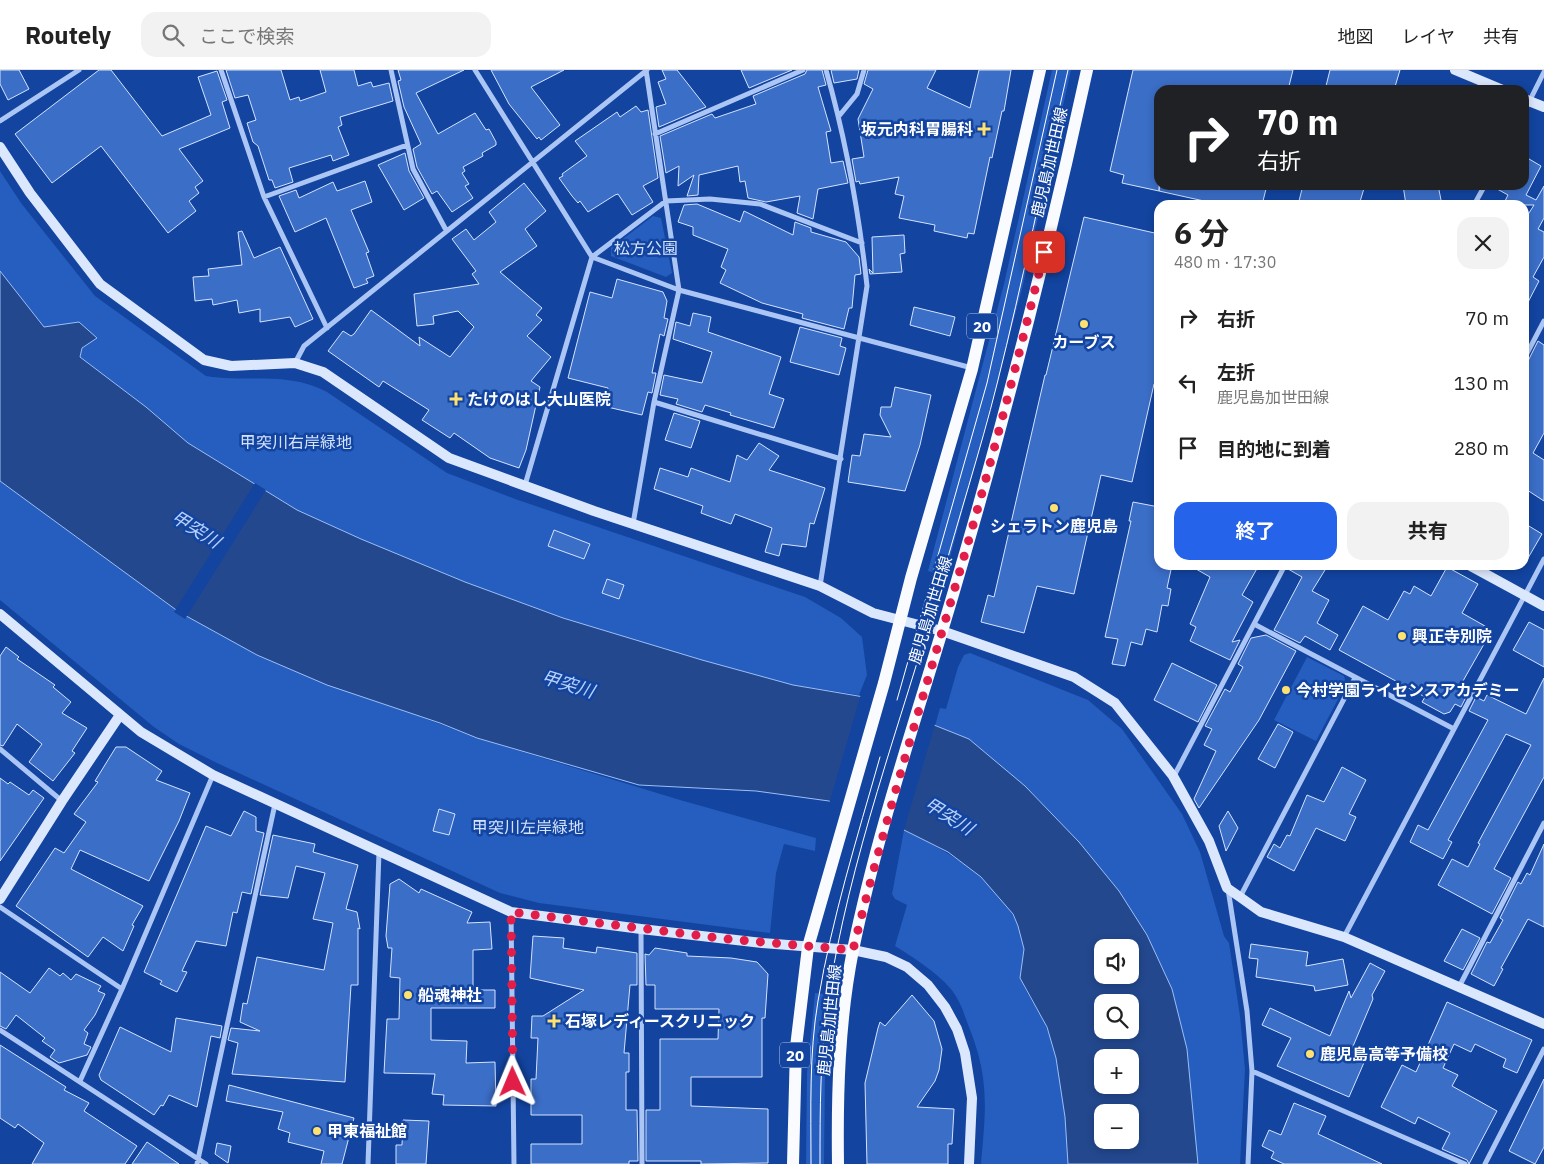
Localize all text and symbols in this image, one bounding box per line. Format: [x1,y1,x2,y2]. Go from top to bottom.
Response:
search box [141,12,491,57]
text: Routely [25,19,111,51]
icon: search [159,21,187,49]
text: ここで検索 [199,24,294,48]
text: 地図 [1338,25,1374,48]
text: レイヤ [1402,25,1455,48]
text: 共有 [1483,25,1519,48]
text: 70 m [1257,99,1339,145]
street label: 鹿児島加世田線 [1027,105,1071,219]
icon: right [1174,105,1239,170]
place label: 坂元内科胃腸科 [861,119,973,139]
marker: 坂元内科胃腸科 [977,122,991,136]
text: 右折 [1257,146,1301,175]
text: 6 分 [1174,213,1229,252]
button: close [1457,217,1509,269]
pin [1023,231,1065,273]
park label: 松方公園 [614,238,678,258]
icon: arrive [1030,238,1058,266]
text: 480 m · 17:30 [1174,252,1276,272]
icon: right [1174,304,1202,332]
text: 70 m [1465,306,1509,330]
text: 右折 [1217,307,1255,331]
road number: 20 [967,314,997,338]
marker: カーブス [1078,318,1090,330]
place label: カーブス [1052,332,1116,352]
text: 左折 [1217,360,1255,384]
icon: left [1174,369,1202,397]
text: 130 m [1454,371,1509,395]
text: 鹿児島加世田線 [1217,387,1329,407]
place label: たけのはし大山医院 [467,389,611,409]
marker: たけのはし大山医院 [449,392,463,406]
park label: 甲突川右岸緑地 [240,432,352,452]
icon: arrive [1174,434,1202,462]
text: 280 m [1454,436,1509,460]
text: 目的地に到着 [1217,437,1331,461]
marker: シェラトン鹿児島 [1048,502,1060,514]
button: 終了 [1174,502,1337,560]
button: 共有 [1347,502,1509,560]
water label: 甲突川 [167,505,227,554]
place label: シェラトン鹿児島 [990,516,1118,536]
street label: 鹿児島加世田線 [904,554,956,666]
place label: 興正寺別院 [1412,626,1492,646]
marker: 興正寺別院 [1396,630,1408,642]
water label: 甲突川 [539,665,599,703]
place label: 今村学園ライセンスアカデミー [1296,680,1520,700]
marker: 今村学園ライセンスアカデミー [1280,684,1292,696]
water label: 甲突川 [920,792,980,841]
park label: 甲突川左岸緑地 [472,817,584,837]
map controls [1094,939,1139,1149]
button: sound [1094,939,1139,984]
street label: 鹿児島加世田線 [813,963,845,1077]
place label: 船魂神社 [418,985,482,1005]
marker: 船魂神社 [402,989,414,1001]
button: search [1094,994,1139,1039]
place label: 石塚レディースクリニック [565,1011,755,1031]
marker: 石塚レディースクリニック [547,1014,561,1028]
road number: 20 [780,1042,810,1068]
place label: 鹿児島高等予備校 [1320,1044,1448,1064]
marker: 鹿児島高等予備校 [1304,1048,1316,1060]
button: + [1094,1049,1139,1094]
position arrow [486,1055,538,1107]
button: − [1094,1104,1139,1149]
place label: 甲東福祉館 [327,1121,407,1141]
marker: 甲東福祉館 [311,1125,323,1137]

